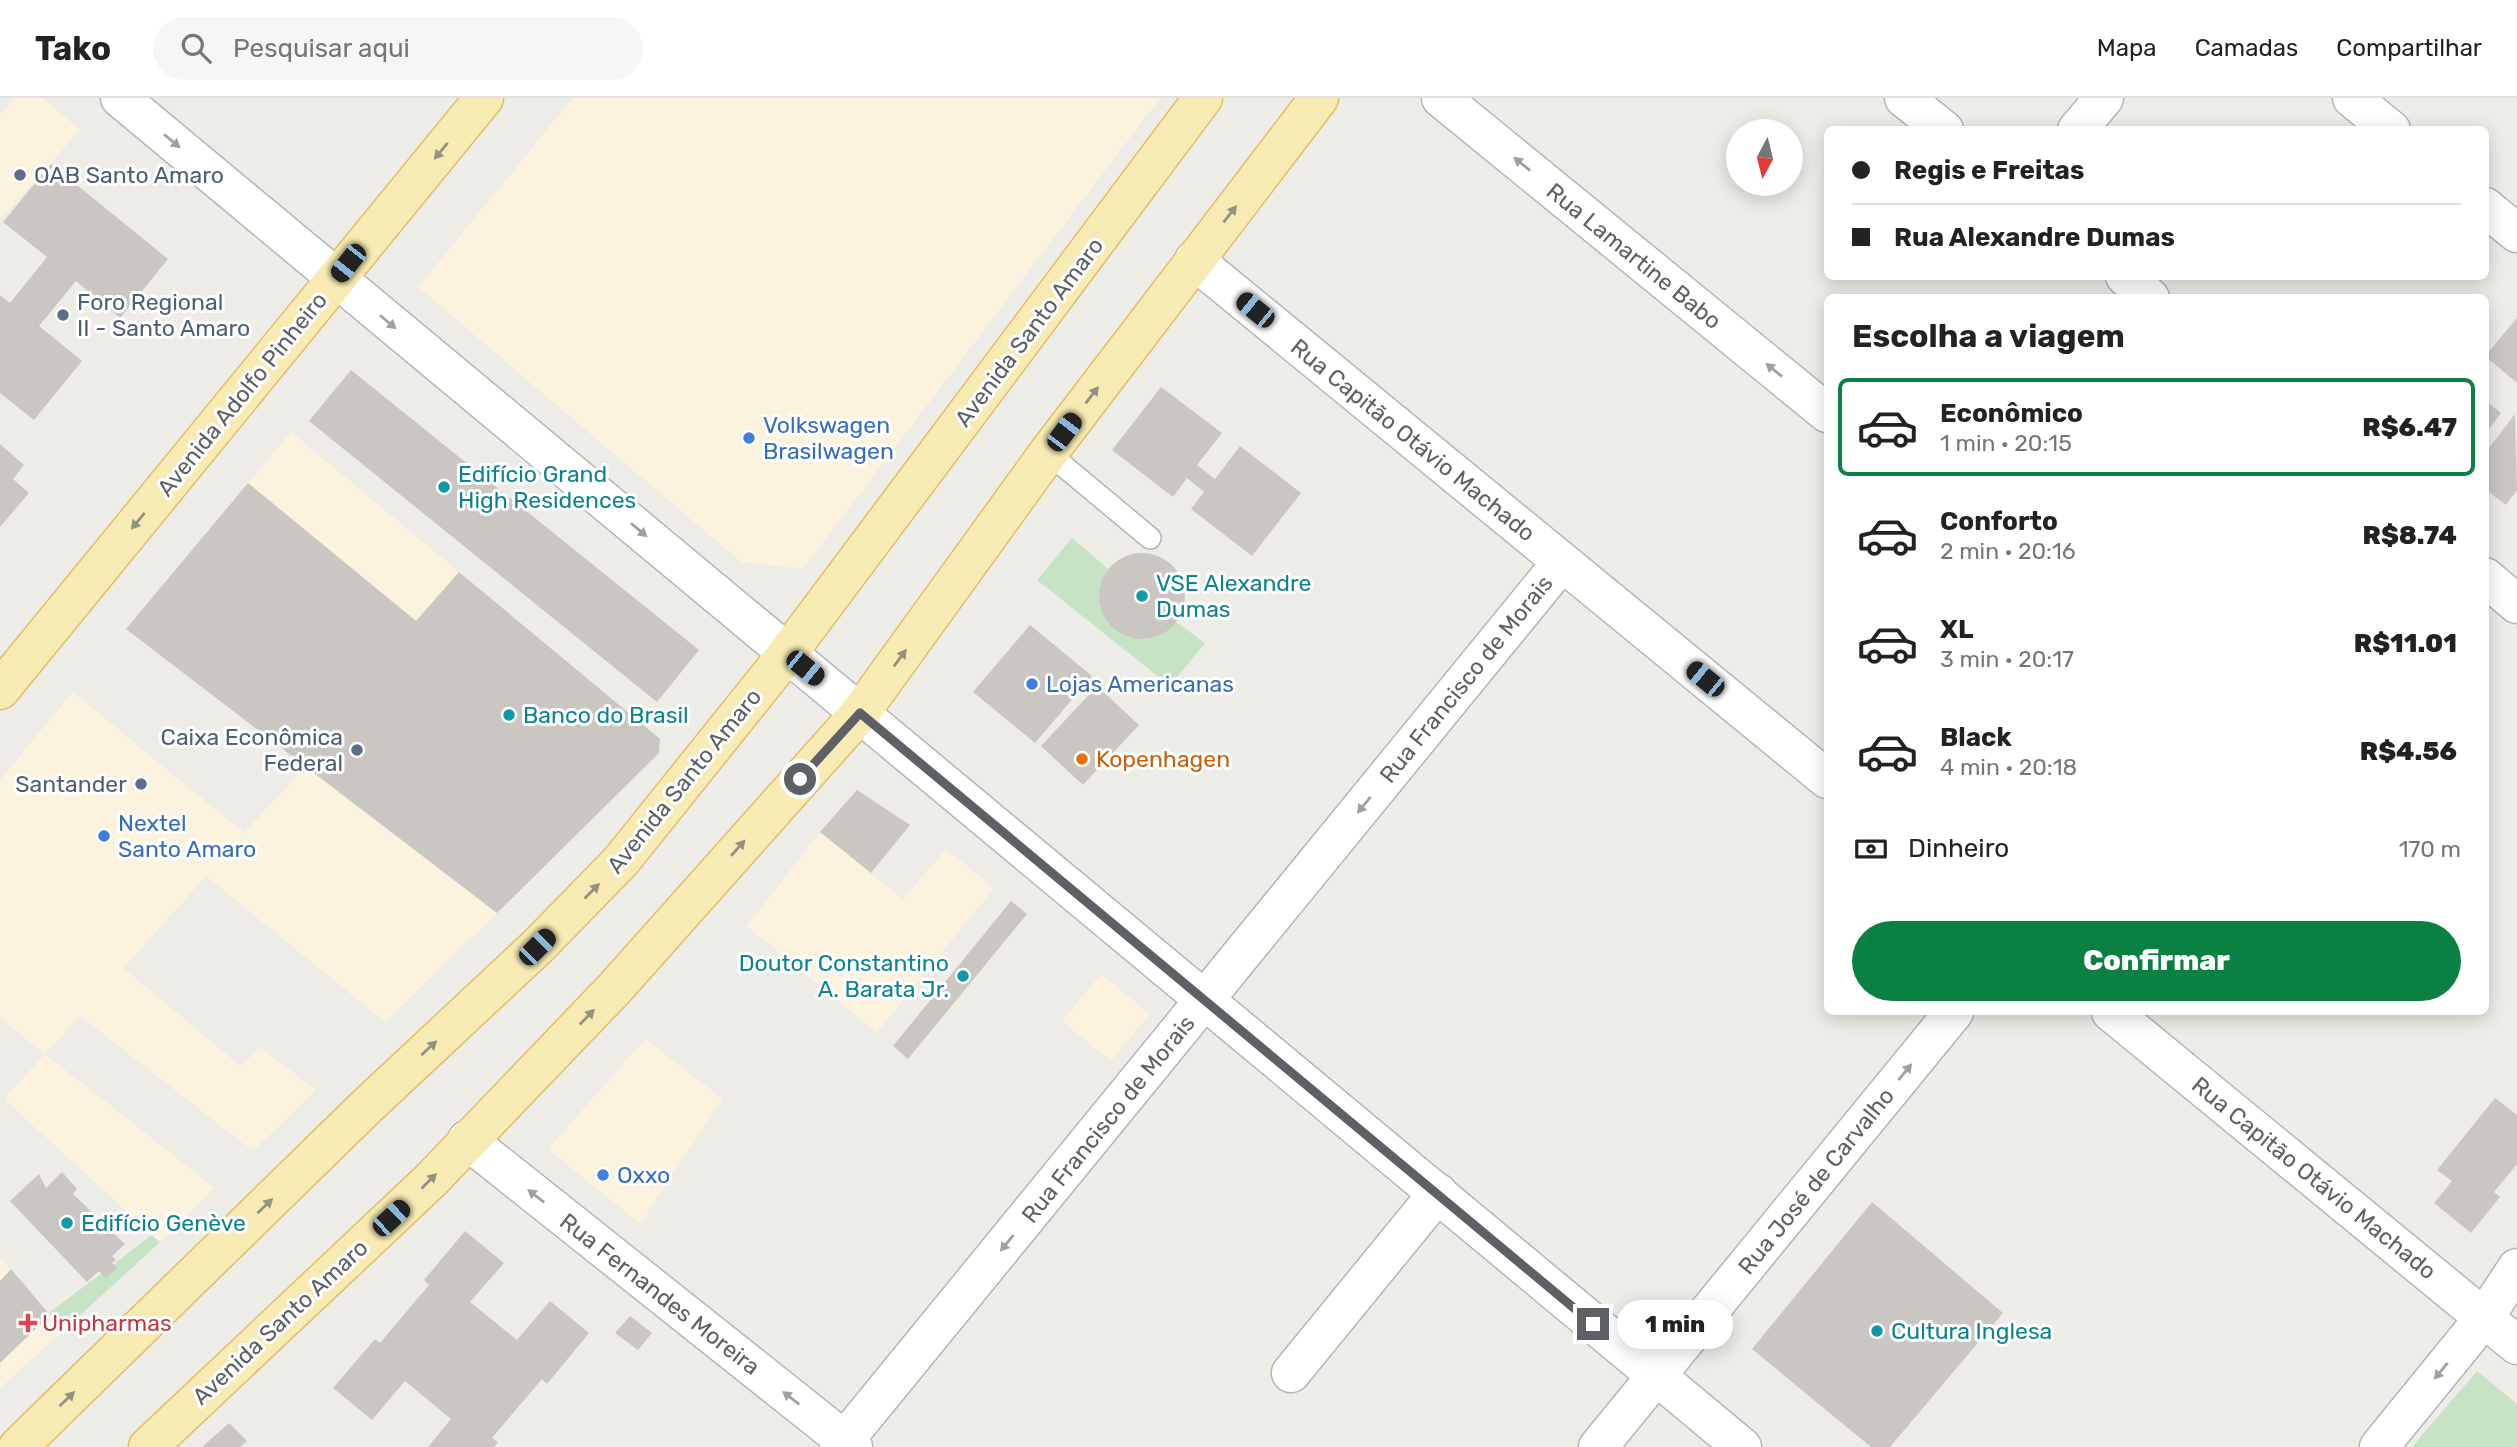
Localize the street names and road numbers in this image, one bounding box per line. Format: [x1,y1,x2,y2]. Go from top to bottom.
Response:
street label: Rua Lamartine Babo [1541,177,1727,335]
street label: Avenida Santo Amaro [949,232,1109,432]
street label: Avenida Adolfo Pinheiro [151,286,333,502]
street label: Rua Capitão Otávio Machado [1285,333,1541,547]
street label: Rua Francisco de Morais [1374,569,1558,789]
street label: Avenida Santo Amaro [601,683,767,879]
street label: Rua Francisco de Morais [1016,1009,1200,1229]
street label: Rua Capitão Otávio Machado [2186,1071,2442,1285]
street label: Rua José de Carvalho [1732,1082,1900,1280]
street label: Rua Fernandes Moreira [554,1207,766,1381]
street label: Avenida Santo Amaro [186,1233,374,1411]

